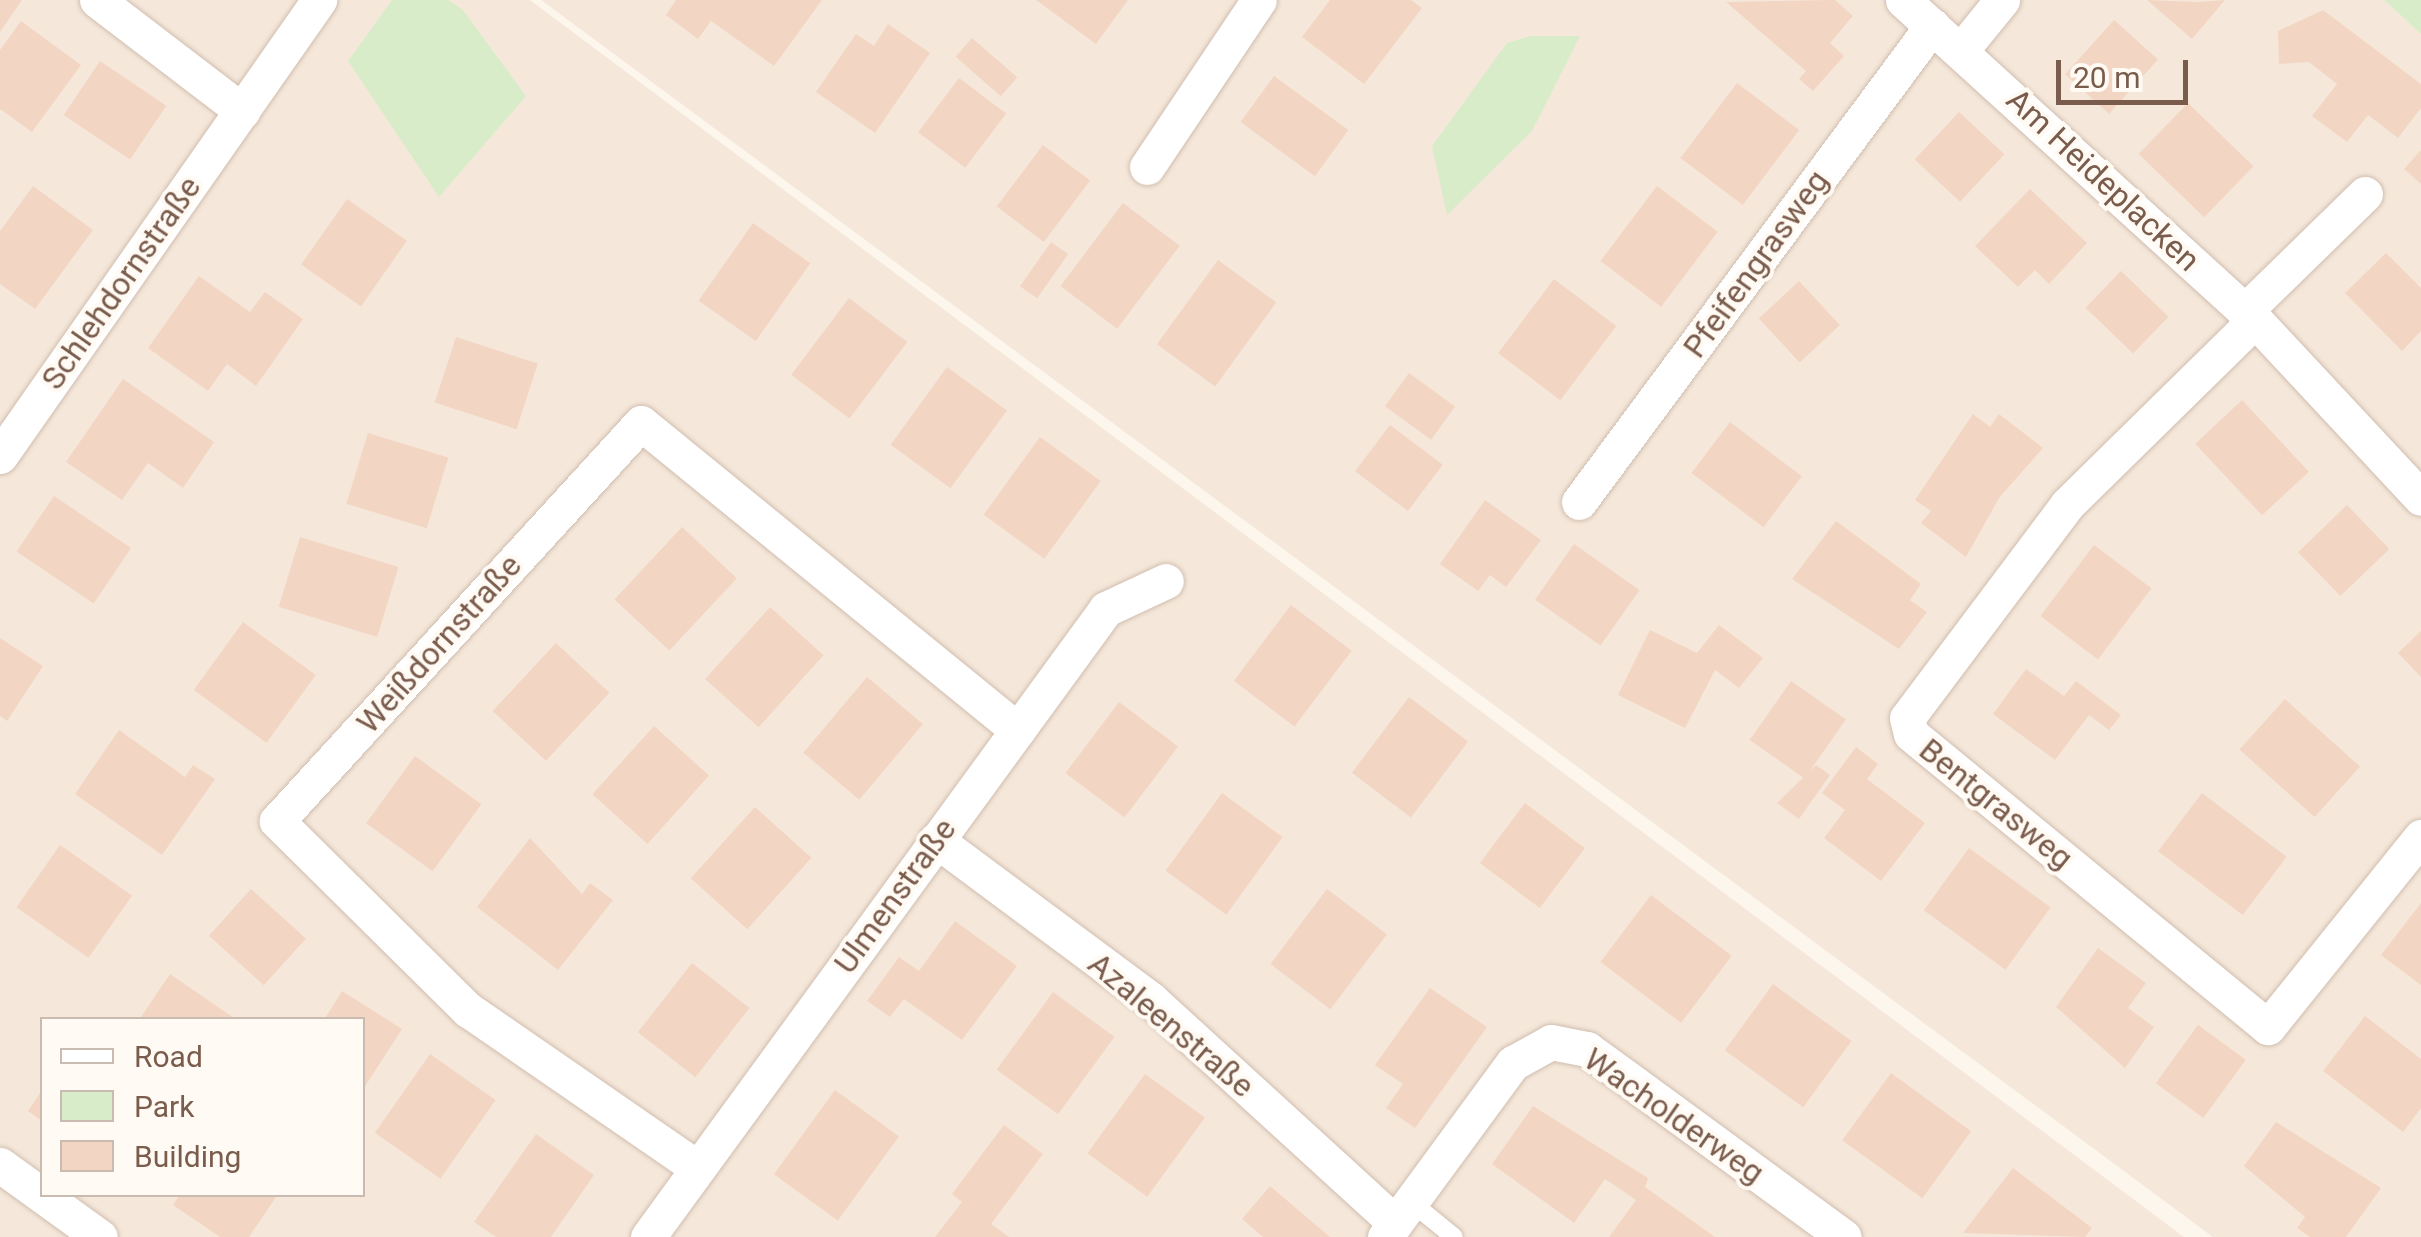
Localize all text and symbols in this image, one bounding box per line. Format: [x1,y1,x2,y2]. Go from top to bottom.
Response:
scale bar [2061,40,2194,102]
text: 20 m [2073,60,2140,95]
street label: Am Heideplacken [1999,81,2207,279]
street label: Pfeifengrasweg [1675,163,1837,365]
street label: Schlehdornstraße [33,169,209,397]
street label: Weißdornstraße [349,547,529,741]
street label: Bentgrasweg [1912,731,2080,877]
street label: Ulmenstraße [826,811,964,981]
street label: Azaleenstraße [1080,945,1262,1105]
legend [40,1017,365,1197]
text: Road [134,1039,203,1074]
street label: Wacholderweg [1577,1040,1771,1192]
text: Park [134,1089,194,1124]
text: Building [134,1139,241,1174]

